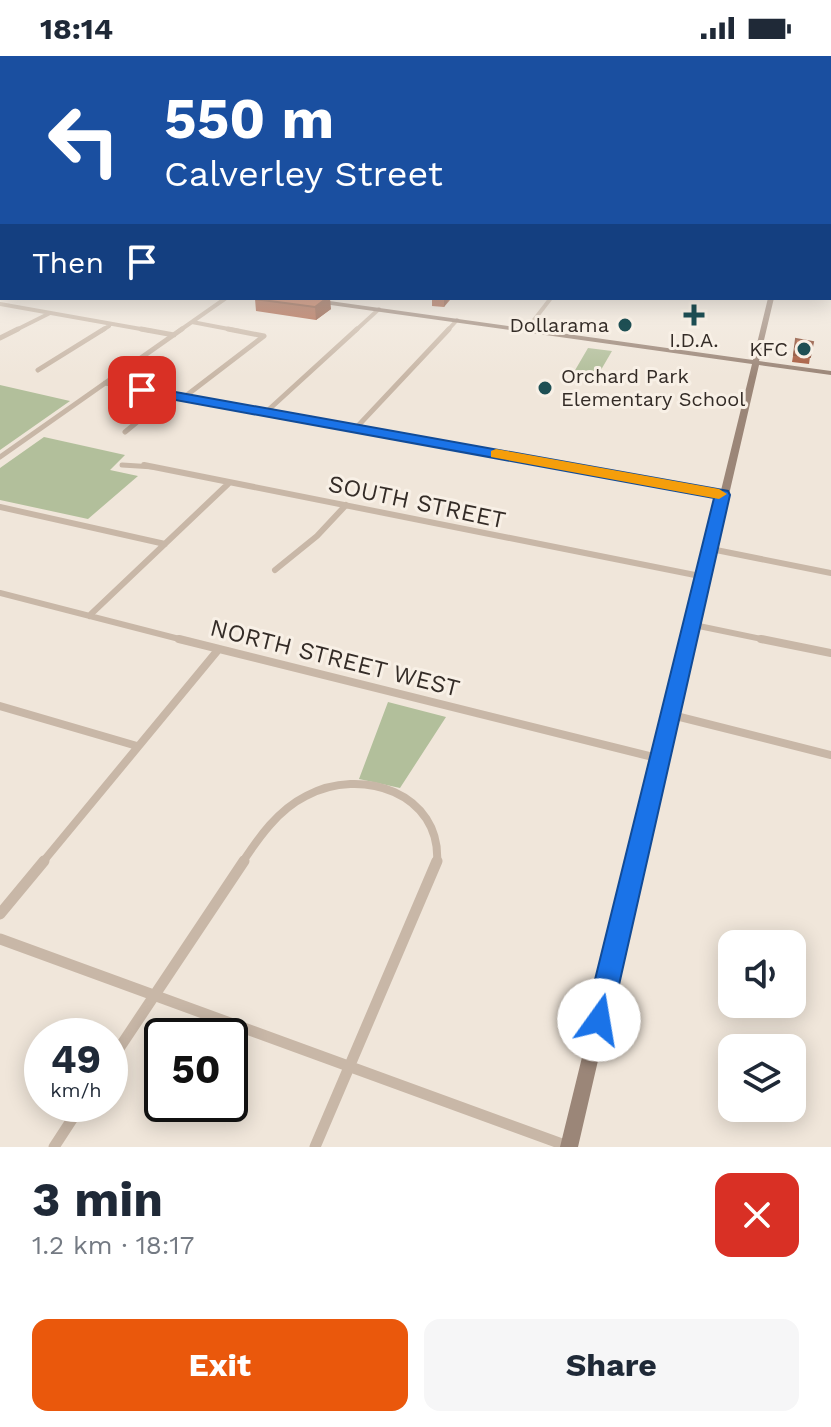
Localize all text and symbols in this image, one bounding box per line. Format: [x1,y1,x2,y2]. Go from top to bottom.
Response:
text: 18:14 [40,11,113,46]
text: 550 m [164,86,334,152]
icon: left [32,88,136,192]
text: Calverley Street [164,153,443,195]
icon: arrive [120,240,164,284]
text: Then [32,245,104,280]
marker: I.D.A. [685,306,703,324]
place label: Dollarama [509,313,609,337]
marker: Dollarama [616,316,634,334]
place label: I.D.A. [669,328,719,352]
place label: KFC [749,337,788,361]
marker: KFC [795,340,813,358]
pin [108,356,176,424]
place label: Orchard Park Elementary School [561,364,745,411]
icon: arrive [120,368,164,412]
marker: Orchard Park Elementary School [536,379,554,397]
street label: SOUTH STREET [326,470,508,534]
street label: NORTH STREET WEST [207,613,463,703]
map controls [718,930,806,1122]
button: sound [718,930,806,1018]
position arrow [557,978,641,1062]
speed limit sign: 50 [144,1018,248,1122]
button: layers [718,1034,806,1122]
text: 49 [51,1036,101,1083]
text: km/h [50,1078,102,1102]
text: 3 min [32,1171,163,1228]
button: close [715,1173,799,1257]
text: 1.2 km · 18:17 [32,1230,194,1260]
button: Exit [32,1319,408,1411]
button: Share [424,1319,799,1411]

